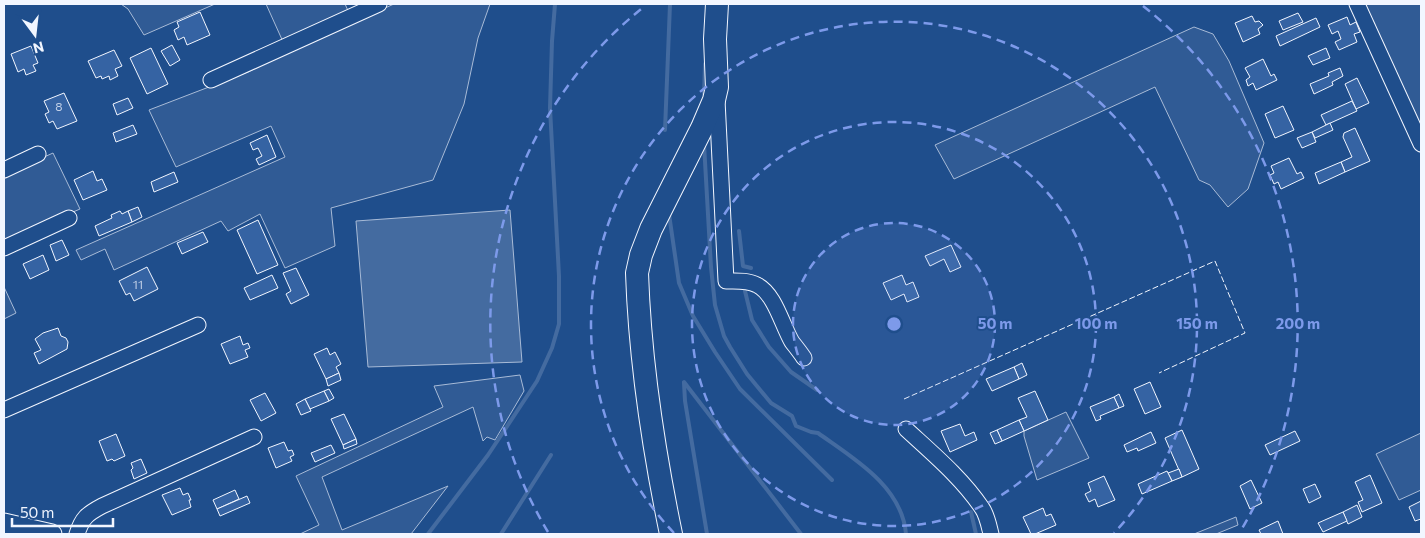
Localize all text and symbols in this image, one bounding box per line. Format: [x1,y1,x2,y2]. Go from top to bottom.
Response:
north arrow [10,10,60,60]
text: N [31,38,46,58]
house number: 8 [55,99,63,113]
house number: 11 [133,277,143,291]
text: 50 m [978,314,1012,332]
text: 100 m [1075,314,1117,332]
text: 150 m [1176,314,1218,332]
text: 200 m [1276,314,1320,332]
centre of rings [885,315,903,333]
scale bar [12,496,114,528]
text: 50 m [20,503,54,521]

